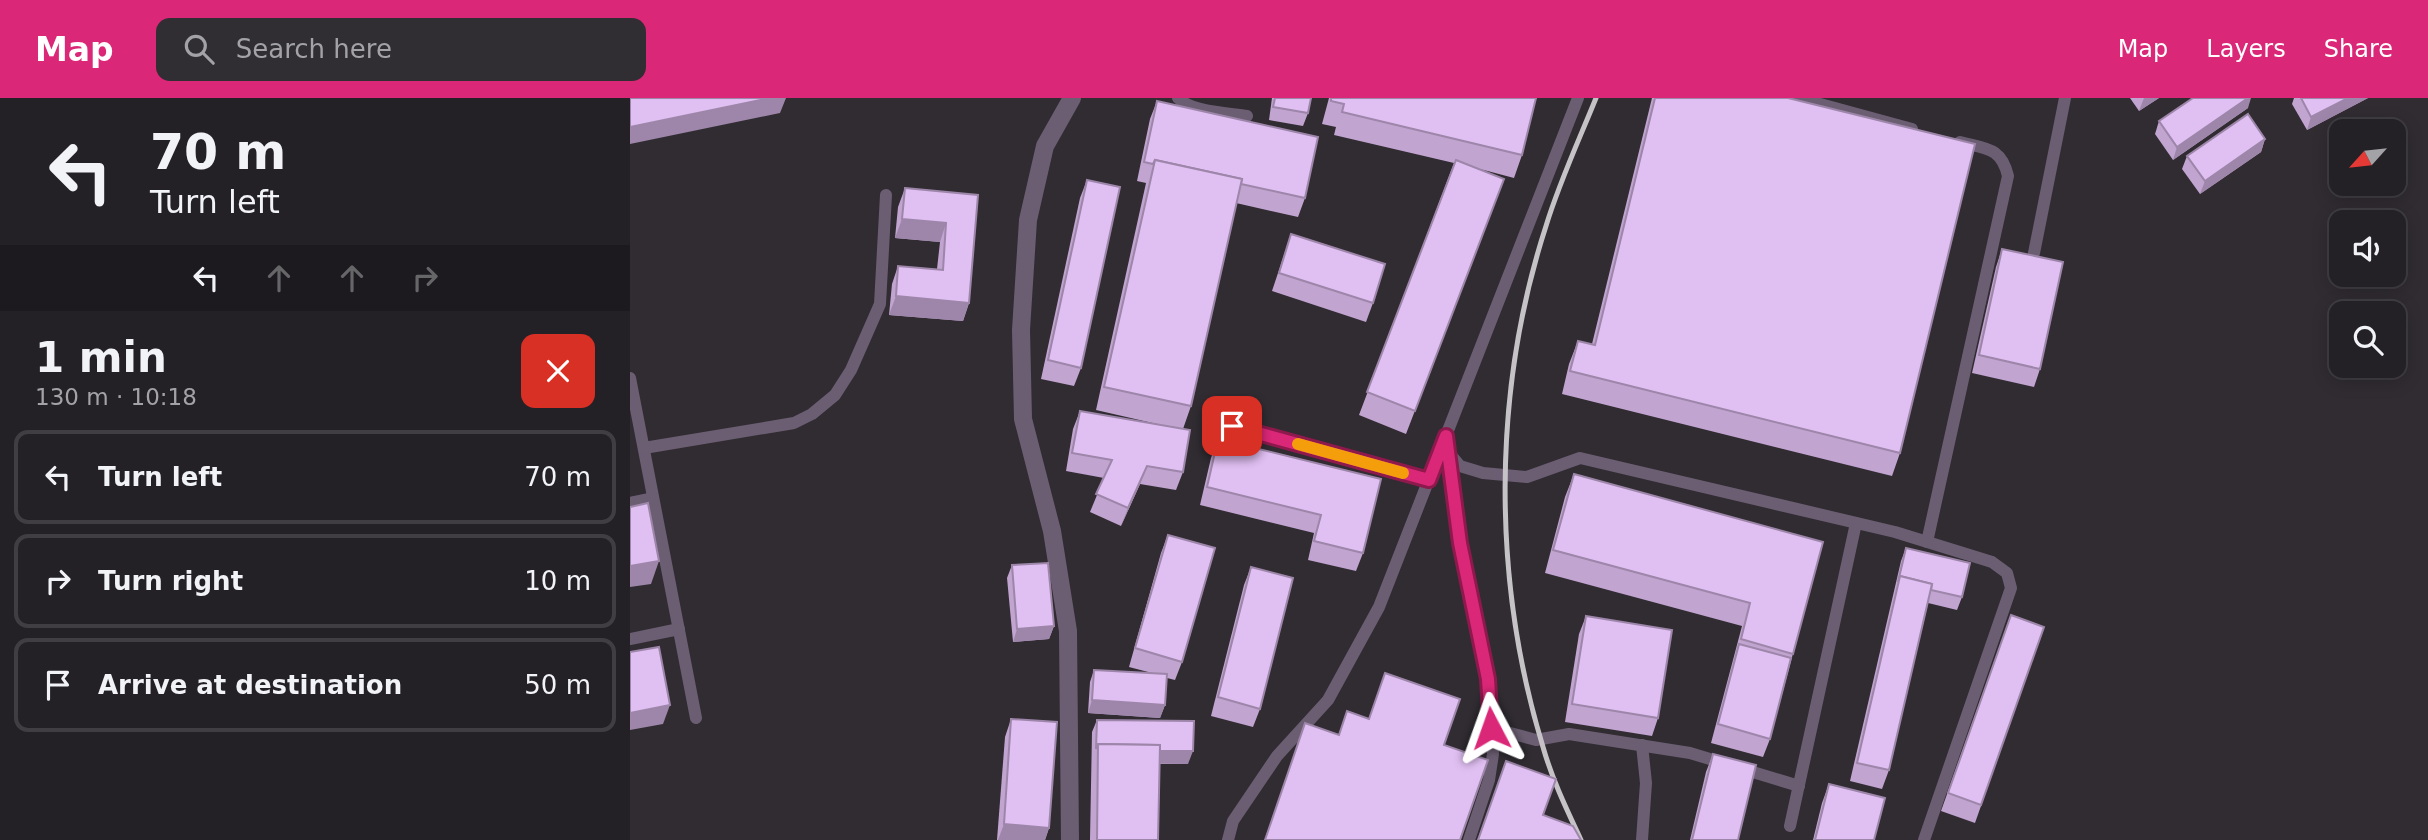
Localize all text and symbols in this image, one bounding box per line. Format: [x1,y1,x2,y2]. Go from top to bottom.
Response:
search box [156,18,646,81]
text: Map [35,30,114,69]
icon: search [180,30,218,68]
text: Search here [236,34,392,64]
text: Map [2118,35,2168,63]
text: Layers [2206,35,2286,63]
text: Share [2324,35,2393,63]
north arrow [2329,119,2406,196]
map controls [2329,119,2406,378]
text: 70 m [150,124,286,181]
icon: left [35,126,126,217]
text: Turn left [150,183,280,221]
button: sound [2329,210,2406,287]
icon: left [187,259,225,297]
icon: ahead [260,259,298,297]
icon: ahead [333,259,371,297]
icon: right [406,259,444,297]
button: search [2329,301,2406,378]
text: 1 min [35,333,167,382]
button: close [521,334,595,408]
text: 130 m · 10:18 [35,384,197,410]
pin [1202,396,1262,456]
icon: arrive [1213,407,1251,445]
icon: left [39,458,77,496]
text: Turn left [98,462,222,492]
text: 70 m [524,462,591,492]
icon: right [39,562,77,600]
text: Turn right [98,566,243,596]
text: 10 m [524,566,591,596]
icon: arrive [39,666,77,704]
text: Arrive at destination [98,670,402,700]
text: 50 m [524,670,591,700]
position arrow [1454,691,1528,765]

